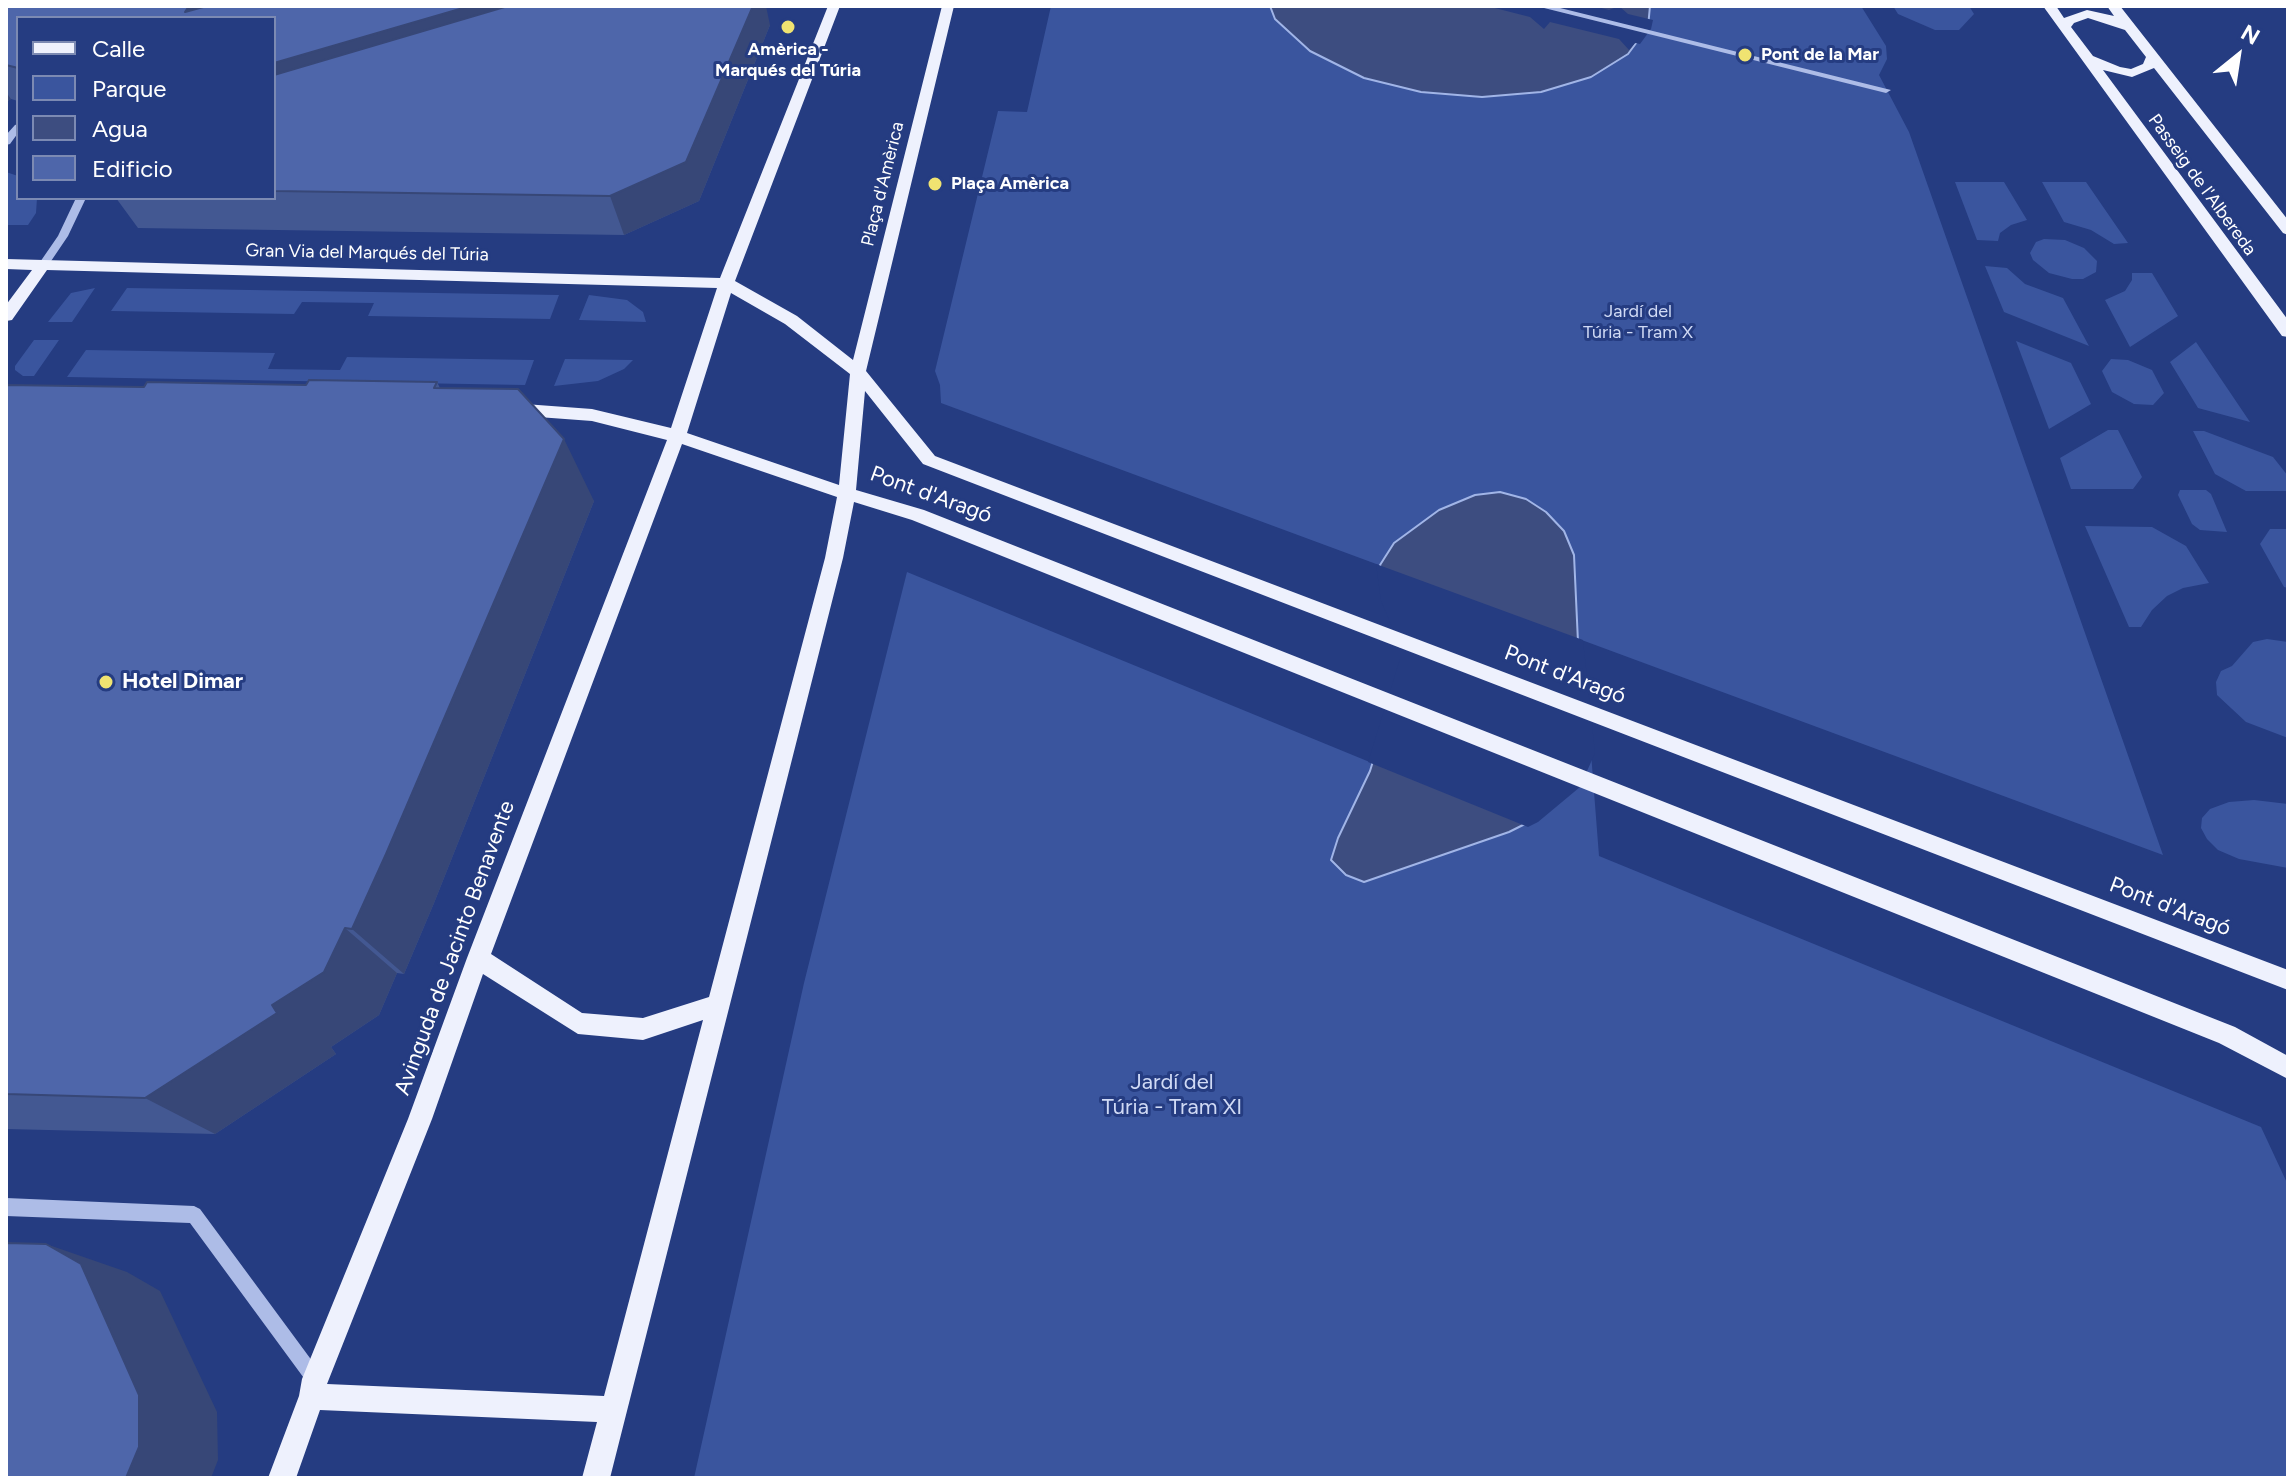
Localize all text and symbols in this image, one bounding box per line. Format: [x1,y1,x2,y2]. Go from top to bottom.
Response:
legend [16,16,276,200]
north arrow [2198,16,2278,96]
marker: Amèrica - Marqués del Túria [779,18,797,36]
text: N [2236,19,2264,51]
text: Calle [92,34,145,63]
place label: Amèrica - Marqués del Túria [715,39,861,82]
place label: Pont de la Mar [1761,44,1879,66]
marker: Pont de la Mar [1736,46,1754,64]
text: Parque [92,74,166,103]
street label: Passeig de l'Albereda [2143,110,2261,260]
text: Agua [92,114,148,143]
street label: Plaça d'Amèrica [857,119,909,249]
text: Edificio [92,154,173,183]
place label: Plaça Amèrica [951,173,1069,195]
marker: Plaça Amèrica [926,175,944,193]
street label: Gran Via del Marqués del Túria [245,240,489,266]
park label: Jardí del Túria - Tram X [1583,301,1693,344]
street label: Pont d'Aragó [866,461,996,529]
street label: Pont d'Aragó [1501,640,1629,710]
place label: Hotel Dimar [122,669,243,695]
marker: Hotel Dimar [97,673,115,691]
street label: Avinguda de Jacinto Benavente [389,797,521,1099]
street label: Pont d'Aragó [2106,872,2234,942]
park label: Jardí del Túria - Tram XI [1102,1070,1242,1122]

